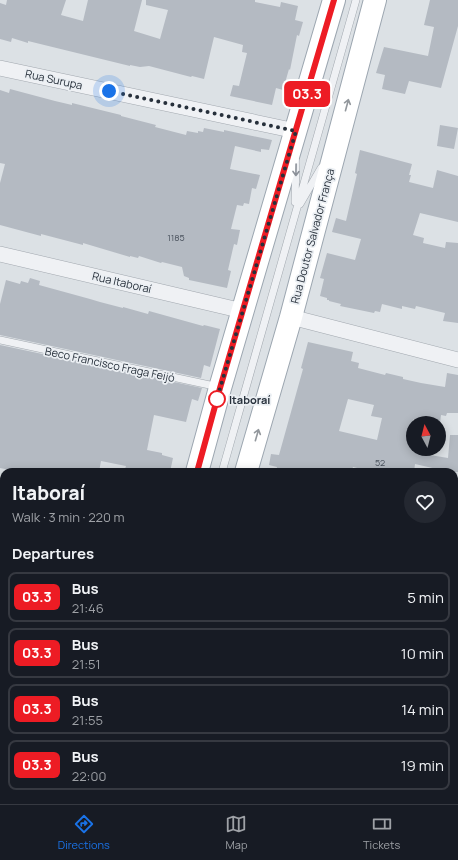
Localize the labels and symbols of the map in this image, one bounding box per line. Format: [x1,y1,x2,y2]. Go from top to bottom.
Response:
street label: Rua Surupa [24,66,84,92]
your location [99,81,119,101]
line badge: 03.3 [279,81,335,107]
one-way arrow [344,98,351,111]
one-way arrow [292,163,300,176]
street label: Rua Doutor Salvador França [287,167,337,305]
house number: 1185 [167,231,185,244]
street label: Rua Itaboraí [91,268,153,296]
street label: Beco Francisco Fraga Feijó [44,343,177,385]
marker: Itaboraí [208,390,226,408]
place label: Itaboraí [229,392,270,407]
north arrow [406,416,446,456]
one-way arrow [254,428,261,441]
house number: 52 [375,456,385,469]

